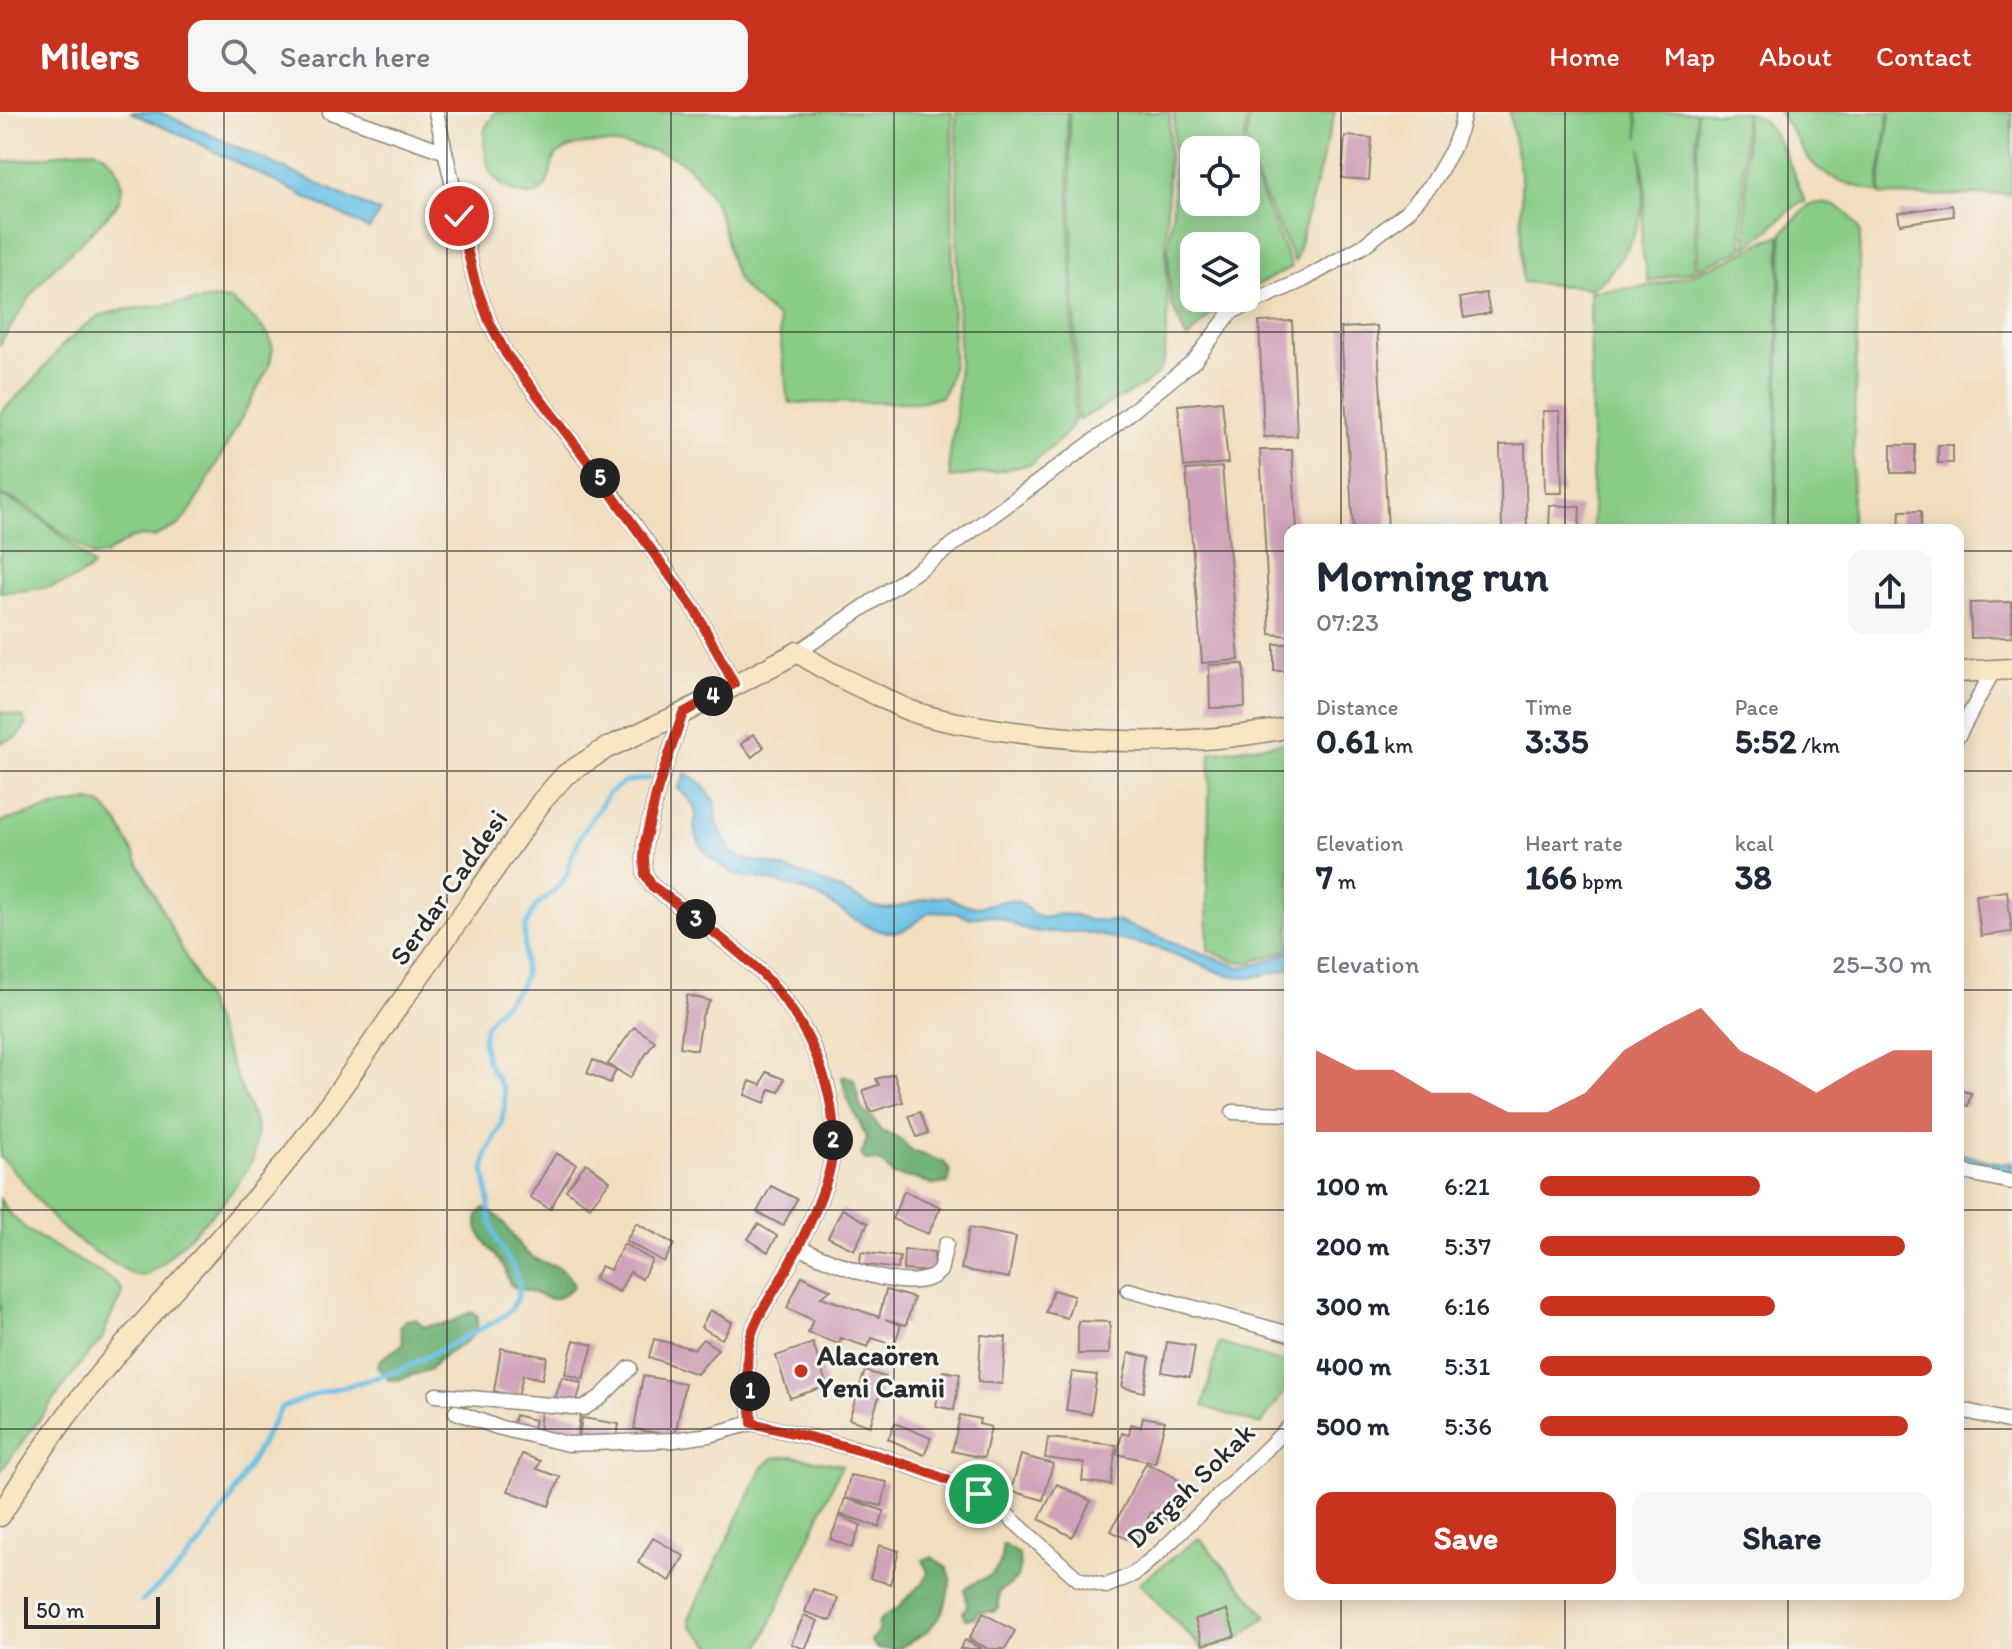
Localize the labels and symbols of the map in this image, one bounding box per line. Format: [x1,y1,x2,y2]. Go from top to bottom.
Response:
pin [425,182,493,250]
pin: 5 [580,458,620,498]
pin: 4 [693,676,733,716]
street label: Serdar Caddesi [382,803,514,971]
pin: 3 [676,899,716,939]
pin: 2 [813,1120,853,1160]
place label: Alacaören Yeni Camii [816,1338,945,1404]
marker: Alacaören Yeni Camii [792,1362,810,1380]
pin: 1 [730,1371,770,1411]
street label: Dergah Sokak [1119,1415,1261,1555]
pin [945,1460,1013,1528]
scale bar [24,1593,160,1629]

